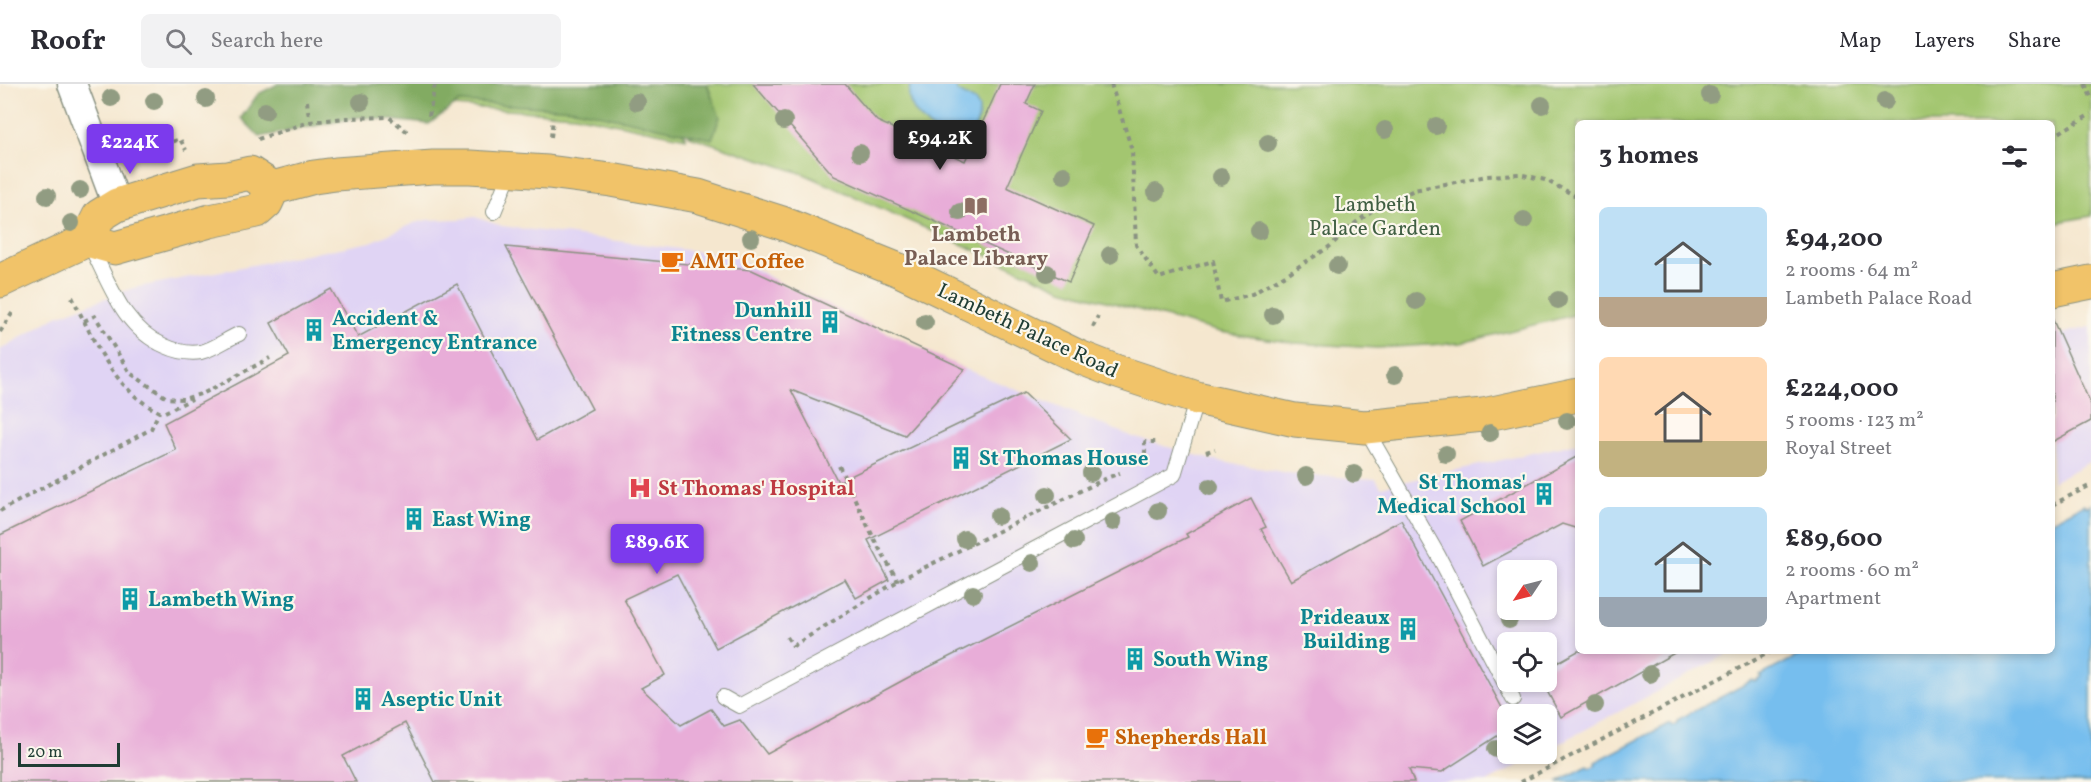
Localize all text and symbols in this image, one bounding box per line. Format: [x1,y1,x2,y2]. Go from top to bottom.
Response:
search box [141,14,561,68]
text: Roofr [30,22,105,61]
icon: search [162,25,195,58]
text: Search here [210,26,323,57]
text: Map [1839,27,1881,56]
text: Layers [1914,27,1975,56]
text: Share [2008,27,2061,56]
pin: £94.2K [891,120,989,171]
pin: £224K [88,124,172,175]
text: £94.2K [908,125,972,153]
text: £224K [101,129,159,157]
text: 3 homes [1599,138,1699,174]
icon: filters [1998,140,2031,173]
park label: Lambeth Palace Garden [1309,191,1441,244]
library icon: Lambeth Palace Library [963,193,989,219]
place label: Lambeth Palace Library [904,221,1048,274]
text: £94,200 [1785,221,1883,257]
icon: home [1647,231,1719,303]
cafe icon: AMT Coffee [659,248,685,274]
place label: AMT Coffee [690,248,804,277]
text: 2 rooms · 64 m² [1785,257,1918,285]
street label: Lambeth Palace Road [932,277,1123,386]
text: Lambeth Palace Road [1785,285,1972,313]
place label: Dunhill Fitness Centre [671,297,812,350]
place label: Accident & Emergency Entrance [332,305,537,358]
building icon: Dunhill Fitness Centre [817,309,843,335]
building icon: Accident & Emergency Entrance [301,317,327,343]
text: £224,000 [1785,371,1899,407]
icon: home [1647,381,1719,453]
text: 5 rooms · 123 m² [1785,407,1924,435]
text: Royal Street [1785,435,1892,463]
building icon: St Thomas House [948,445,974,471]
place label: St Thomas House [979,445,1148,474]
place label: St Thomas' Medical School [1377,469,1526,522]
hospital icon: St Thomas' Hospital [627,475,653,501]
place label: St Thomas' Hospital [658,475,855,504]
building icon: St Thomas' Medical School [1531,481,1557,507]
building icon: East Wing [401,506,427,532]
place label: East Wing [432,506,531,535]
text: £89,600 [1785,521,1883,557]
pin: £89.6K [608,524,706,575]
text: £89.6K [625,529,689,557]
icon: home [1647,531,1719,603]
text: 2 rooms · 60 m² [1785,557,1919,585]
north arrow [1497,560,1557,620]
map controls [1497,560,1557,764]
text: Apartment [1785,585,1881,613]
building icon: Lambeth Wing [117,586,143,612]
place label: Lambeth Wing [148,586,294,615]
place label: Prideaux Building [1300,604,1390,657]
building icon: Prideaux Building [1395,616,1421,642]
button: locate [1497,632,1557,692]
building icon: South Wing [1122,646,1148,672]
place label: South Wing [1153,646,1268,675]
building icon: Aseptic Unit [350,686,376,712]
place label: Aseptic Unit [381,686,502,715]
button: layers [1497,704,1557,764]
cafe icon: Shepherds Hall [1084,724,1110,750]
place label: Shepherds Hall [1115,724,1267,753]
scale bar [18,740,120,768]
text: 20 m [27,742,62,764]

